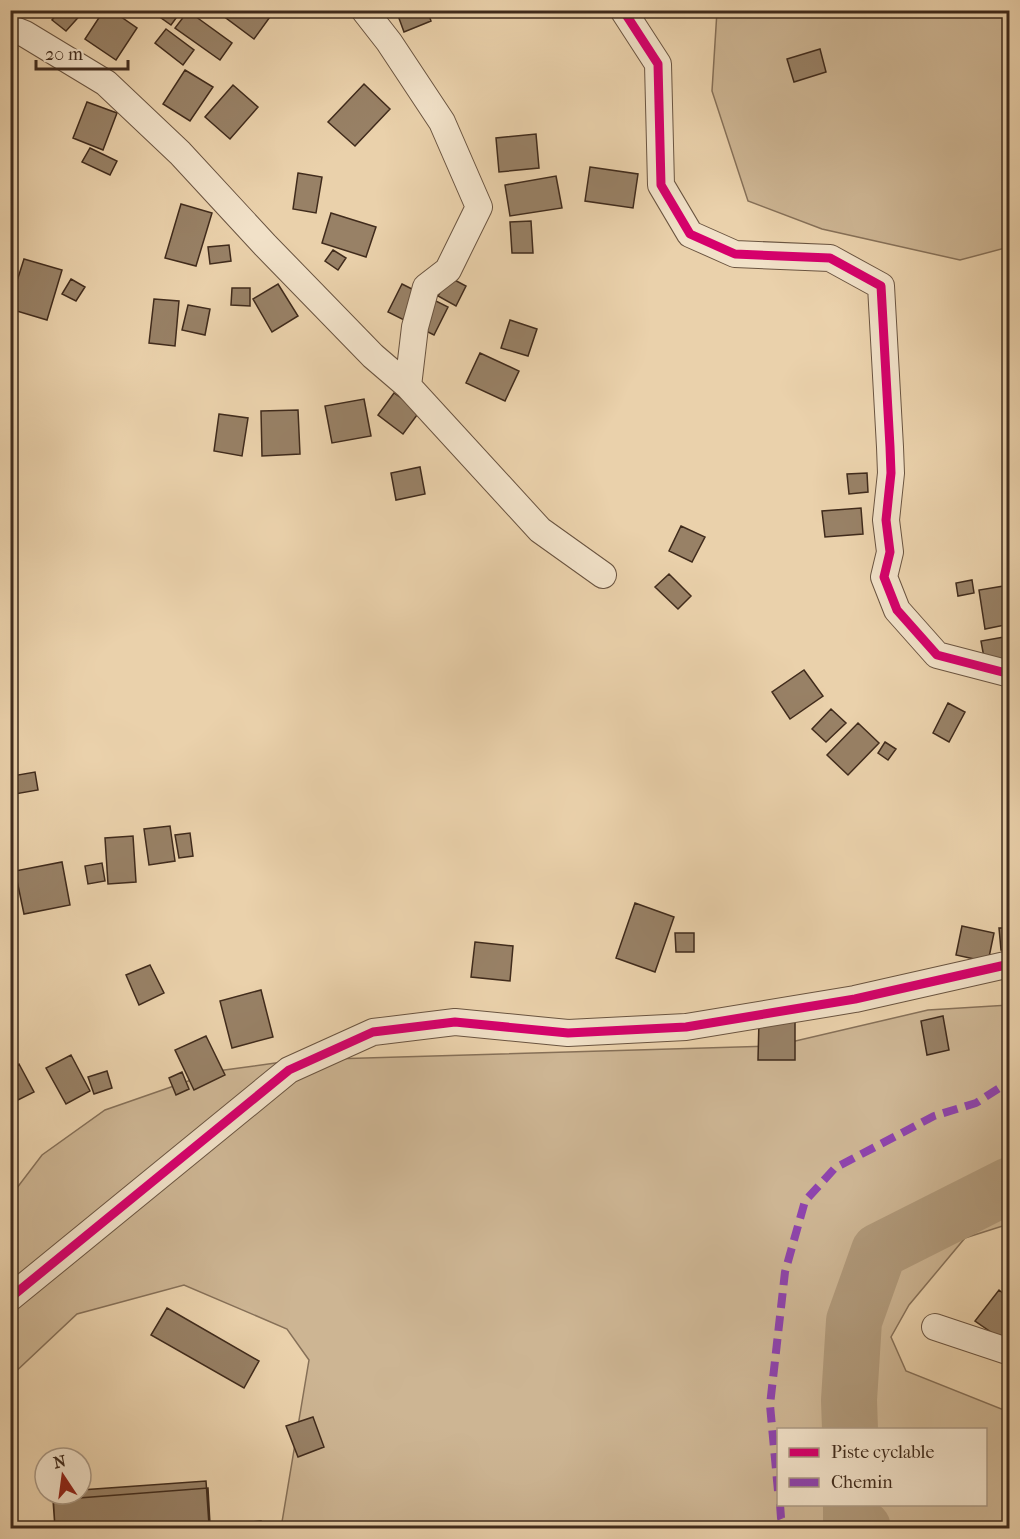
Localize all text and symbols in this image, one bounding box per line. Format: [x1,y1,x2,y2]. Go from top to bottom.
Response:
scale bar [36,33,128,71]
text: 20 m [45,44,83,65]
legend [777,1428,987,1506]
text: Piste cyclable [831,1442,934,1463]
north arrow [33,1446,93,1506]
text: N [52,1451,69,1472]
text: Chemin [831,1472,893,1493]

